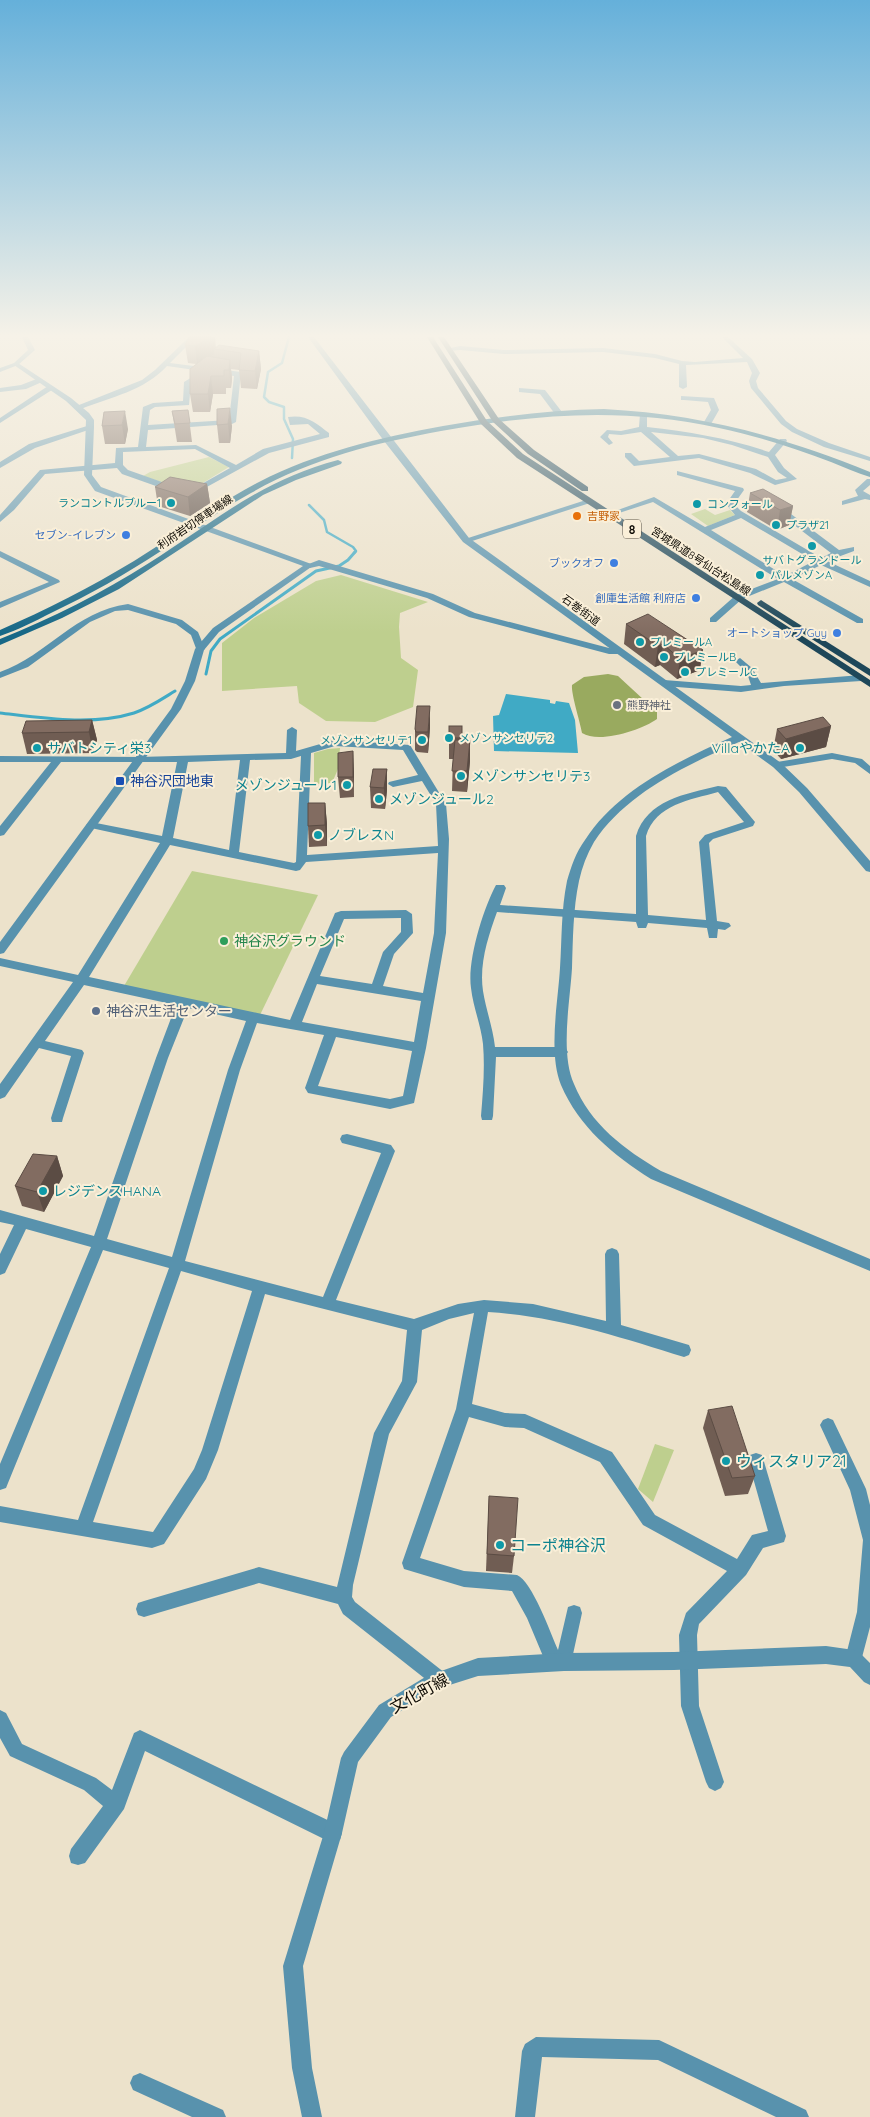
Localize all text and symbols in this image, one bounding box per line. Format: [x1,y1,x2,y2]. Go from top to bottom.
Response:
street label: 利府岩切停車場線 [155,492,235,552]
place label: ランコントルブルー1 [58,496,161,510]
marker: ランコントルブルー1 [165,497,177,509]
place label: コンフォール [707,497,773,511]
marker: コンフォール [691,498,703,510]
place label: 吉野家 [587,509,620,523]
marker: 吉野家 [571,510,583,522]
place label: プラザ21 [786,518,829,532]
marker: プラザ21 [770,519,782,531]
road number: 8 [623,520,641,538]
street label: 宮城県道8号仙台松島線 [649,524,753,598]
place label: セブン-イレブン [35,528,116,542]
marker: セブン-イレブン [120,529,132,541]
marker: サバトグランドール [806,540,818,552]
place label: サバトグランドール [763,553,861,567]
place label: ブックオフ [549,556,604,570]
marker: ブックオフ [608,557,620,569]
place label: パルメゾンA [770,568,832,582]
marker: パルメゾンA [754,569,766,581]
street label: 石巻街道 [559,591,603,629]
place label: 創庫生活館 利府店 [595,591,686,605]
marker: 創庫生活館 利府店 [690,592,702,604]
place label: オートショップ Guy [727,626,827,640]
marker: オートショップ Guy [831,627,843,639]
place label: プレミールA [650,635,712,649]
marker: プレミールA [634,636,646,648]
place label: プレミールB [674,650,736,664]
marker: プレミールB [658,651,670,663]
place label: プレミールC [695,665,757,679]
marker: プレミールC [679,666,691,678]
place label: 熊野神社 [627,698,671,712]
marker: 熊野神社 [611,699,623,711]
place label: メゾンサンセリテ2 [459,731,553,745]
marker: メゾンサンセリテ2 [443,732,455,744]
place label: メゾンサンセリテ1 [320,733,412,747]
marker: メゾンサンセリテ1 [416,734,428,746]
place label: サバトシティ栄3 [47,739,151,757]
place label: VillaやかたA [712,739,790,757]
marker: サバトシティ栄3 [31,742,43,754]
marker: VillaやかたA [794,742,806,754]
place label: メゾンサンセリテ3 [471,767,590,785]
marker: メゾンサンセリテ3 [455,770,467,782]
place label: 神谷沢団地東 [130,772,214,790]
marker: 神谷沢団地東 [114,775,126,787]
place label: メゾンジュール1 [235,776,337,794]
marker: メゾンジュール1 [341,779,353,791]
place label: メゾンジュール2 [389,790,494,808]
marker: メゾンジュール2 [373,793,385,805]
place label: ノブレスN [328,826,394,844]
marker: ノブレスN [312,829,324,841]
place label: 神谷沢グラウンド [234,932,346,950]
marker: 神谷沢グラウンド [218,935,230,947]
place label: 神谷沢生活センター [106,1002,232,1020]
marker: 神谷沢生活センター [90,1005,102,1017]
place label: レジデンスHANA [53,1182,161,1200]
marker: レジデンスHANA [37,1185,49,1197]
place label: ウィスタリア21 [736,1451,847,1471]
marker: ウィスタリア21 [720,1455,732,1467]
place label: コーポ神谷沢 [510,1535,606,1555]
marker: コーポ神谷沢 [494,1539,506,1551]
street label: 文化町線 [386,1669,452,1717]

